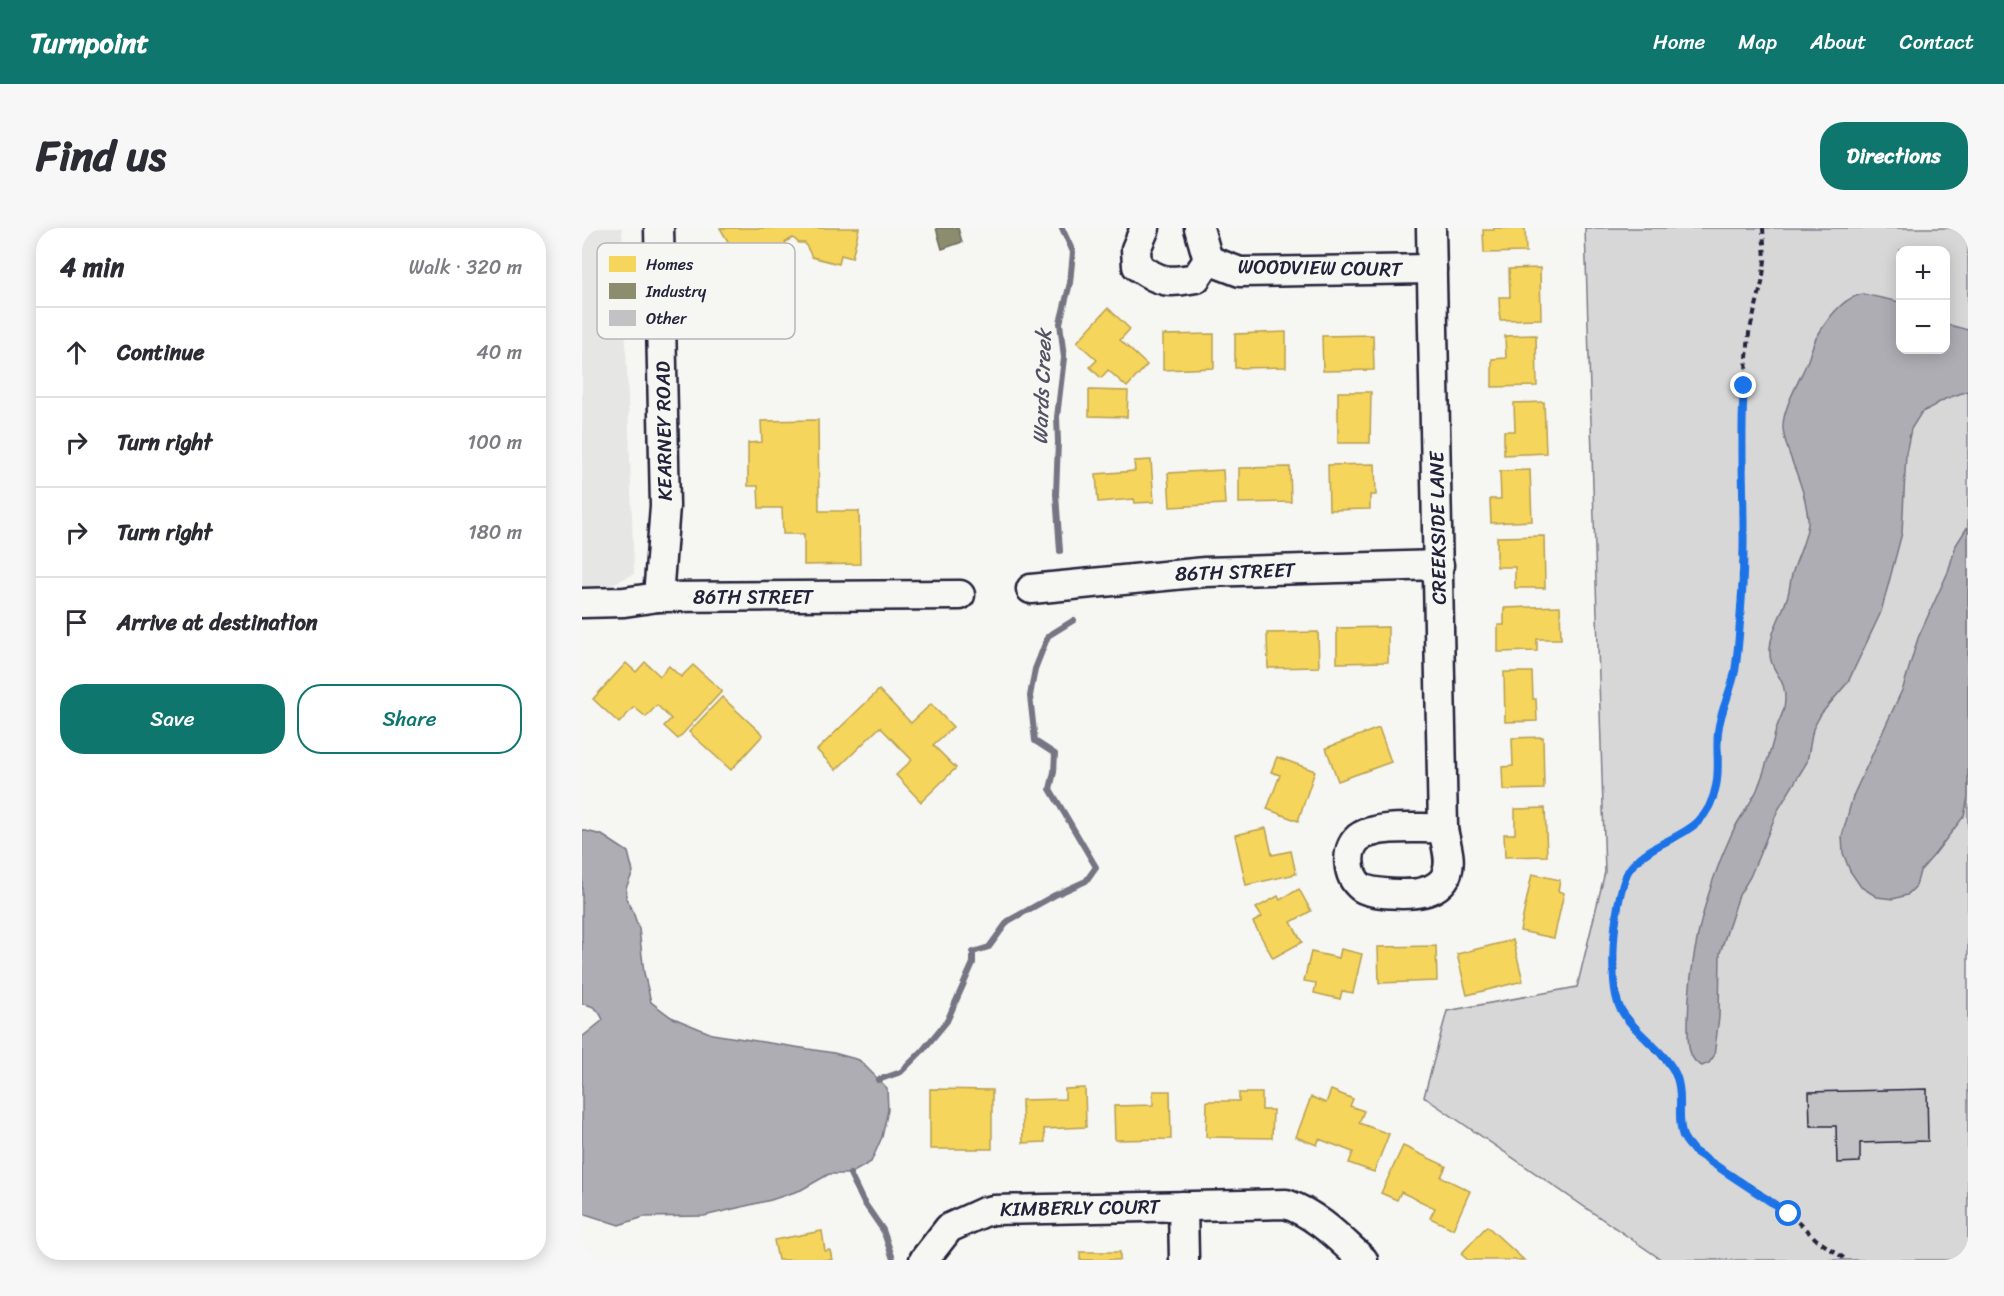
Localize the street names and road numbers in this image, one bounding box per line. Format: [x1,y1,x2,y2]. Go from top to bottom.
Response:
street label: WOODVIEW COURT [1238,249,1404,287]
street label: KEARNEY ROAD [645,361,683,501]
street label: CREEKSIDE LANE [1419,449,1457,605]
street label: 86TH STREET [1174,552,1297,592]
street label: 86TH STREET [693,580,814,615]
street label: KIMBERLY COURT [1000,1189,1161,1227]

